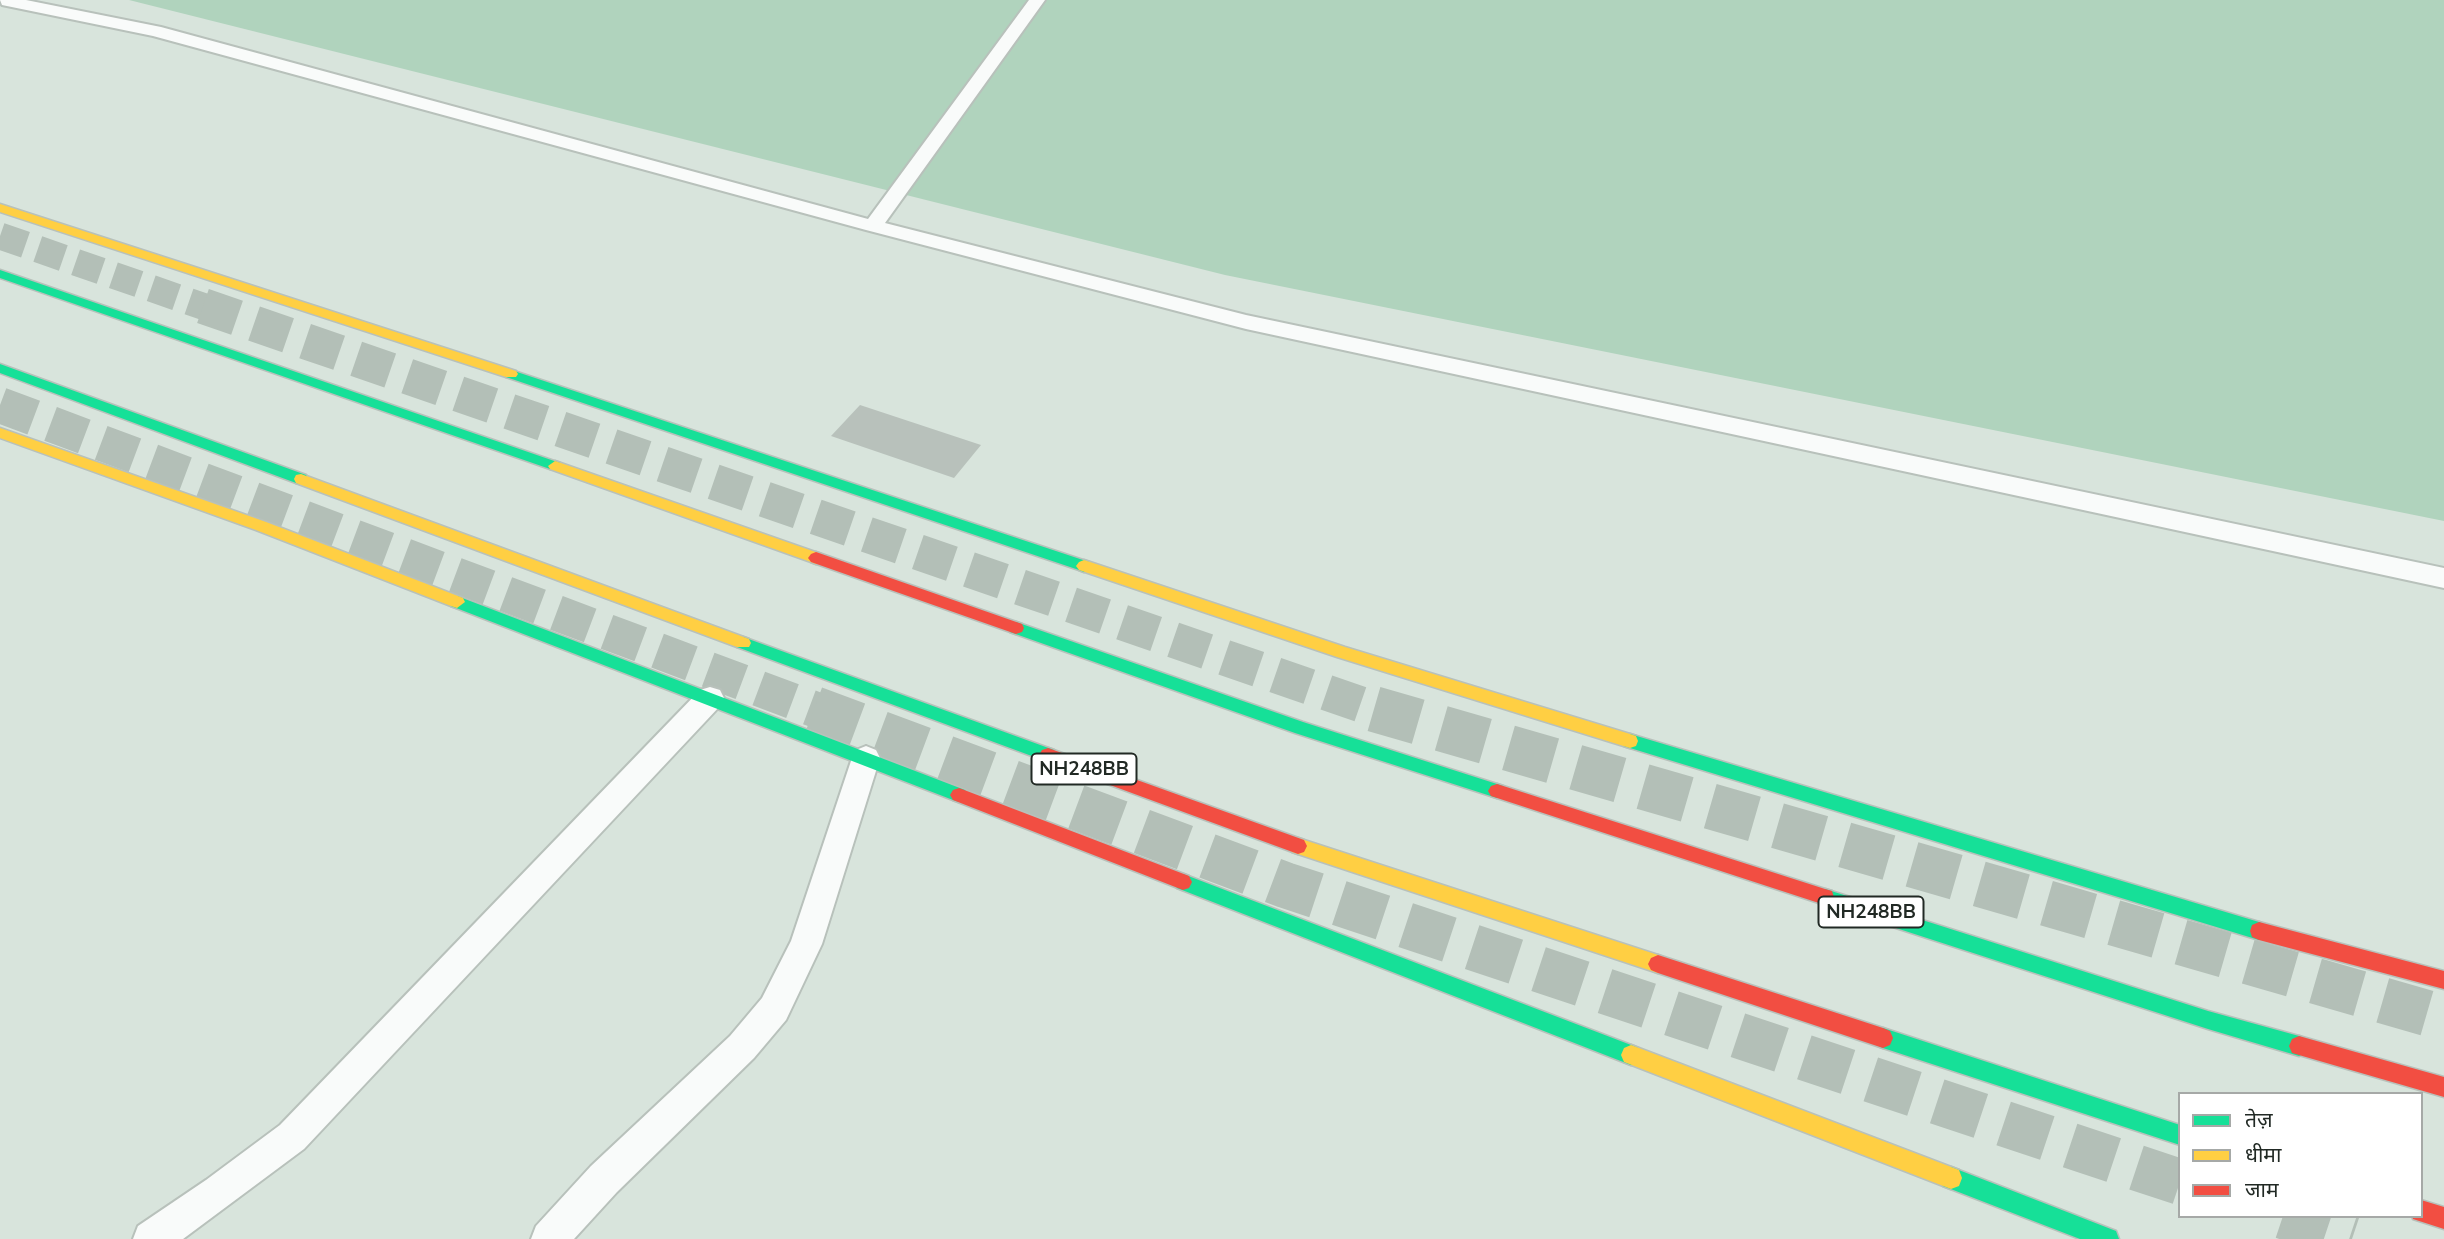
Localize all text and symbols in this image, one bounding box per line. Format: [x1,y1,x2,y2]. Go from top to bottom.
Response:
road number: NH248BB [1032,754,1136,784]
road number: NH248BB [1818,896,1924,928]
legend [2178,1092,2423,1218]
text: तेज़ [2245,1106,2273,1132]
text: धीमा [2245,1141,2281,1167]
text: जाम [2245,1176,2279,1202]

